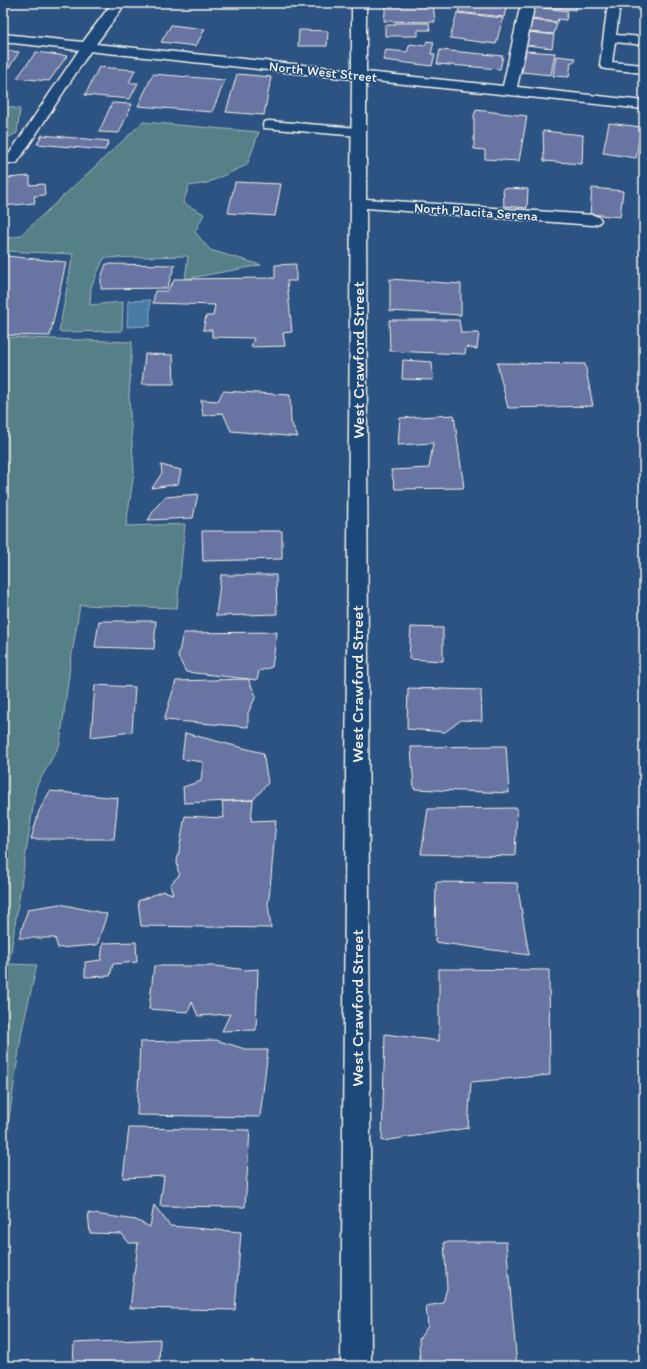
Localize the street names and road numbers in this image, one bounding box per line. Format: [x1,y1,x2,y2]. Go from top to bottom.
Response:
street label: North West Street [268,58,378,86]
street label: North Placita Serena [413,199,539,225]
street label: West Crawford Street [348,281,368,439]
street label: West Crawford Street [347,605,367,763]
street label: West Crawford Street [347,929,367,1087]

